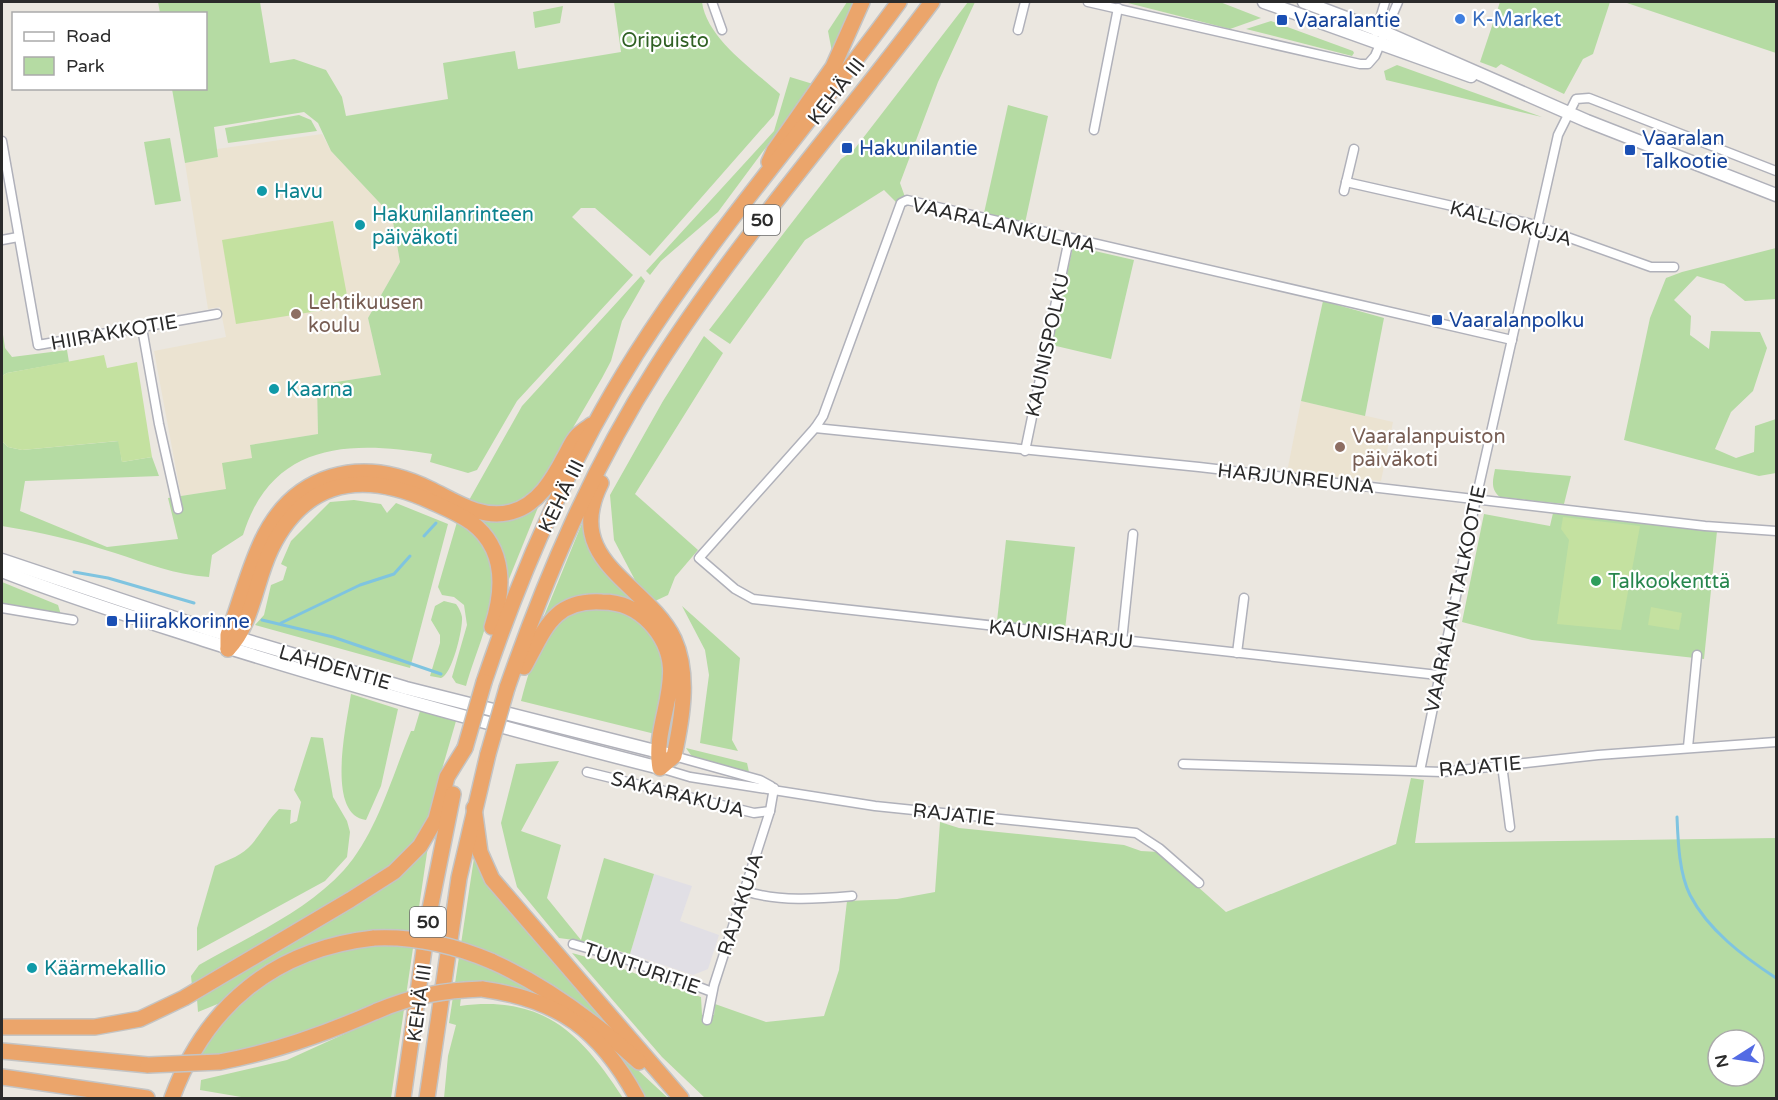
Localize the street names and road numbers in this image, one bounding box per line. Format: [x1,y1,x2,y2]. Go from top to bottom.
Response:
street label: KEHÄ III [803,53,870,130]
street label: VAARALANKULMA [909,193,1098,259]
street label: KALLIOKUJA [1447,196,1575,252]
road number: 50 [744,205,780,235]
street label: KAUNISPOLKU [1021,271,1075,419]
street label: HIIRAKKOTIE [49,310,179,356]
street label: KEHÄ III [534,456,590,537]
street label: HARJUNREUNA [1216,459,1376,499]
street label: VAARALAN TALKOOTIE [1420,483,1492,715]
street label: KAUNISHARJU [987,615,1135,655]
street label: LAHDENTIE [276,640,394,695]
street label: RAJATIE [1438,751,1522,783]
street label: SAKARAKUJA [608,767,747,823]
street label: RAJATIE [911,799,996,831]
street label: RAJAKUJA [713,850,769,959]
road number: 50 [410,907,446,937]
street label: TUNTURITIE [580,938,703,1000]
street label: KEHÄ III [403,963,437,1044]

